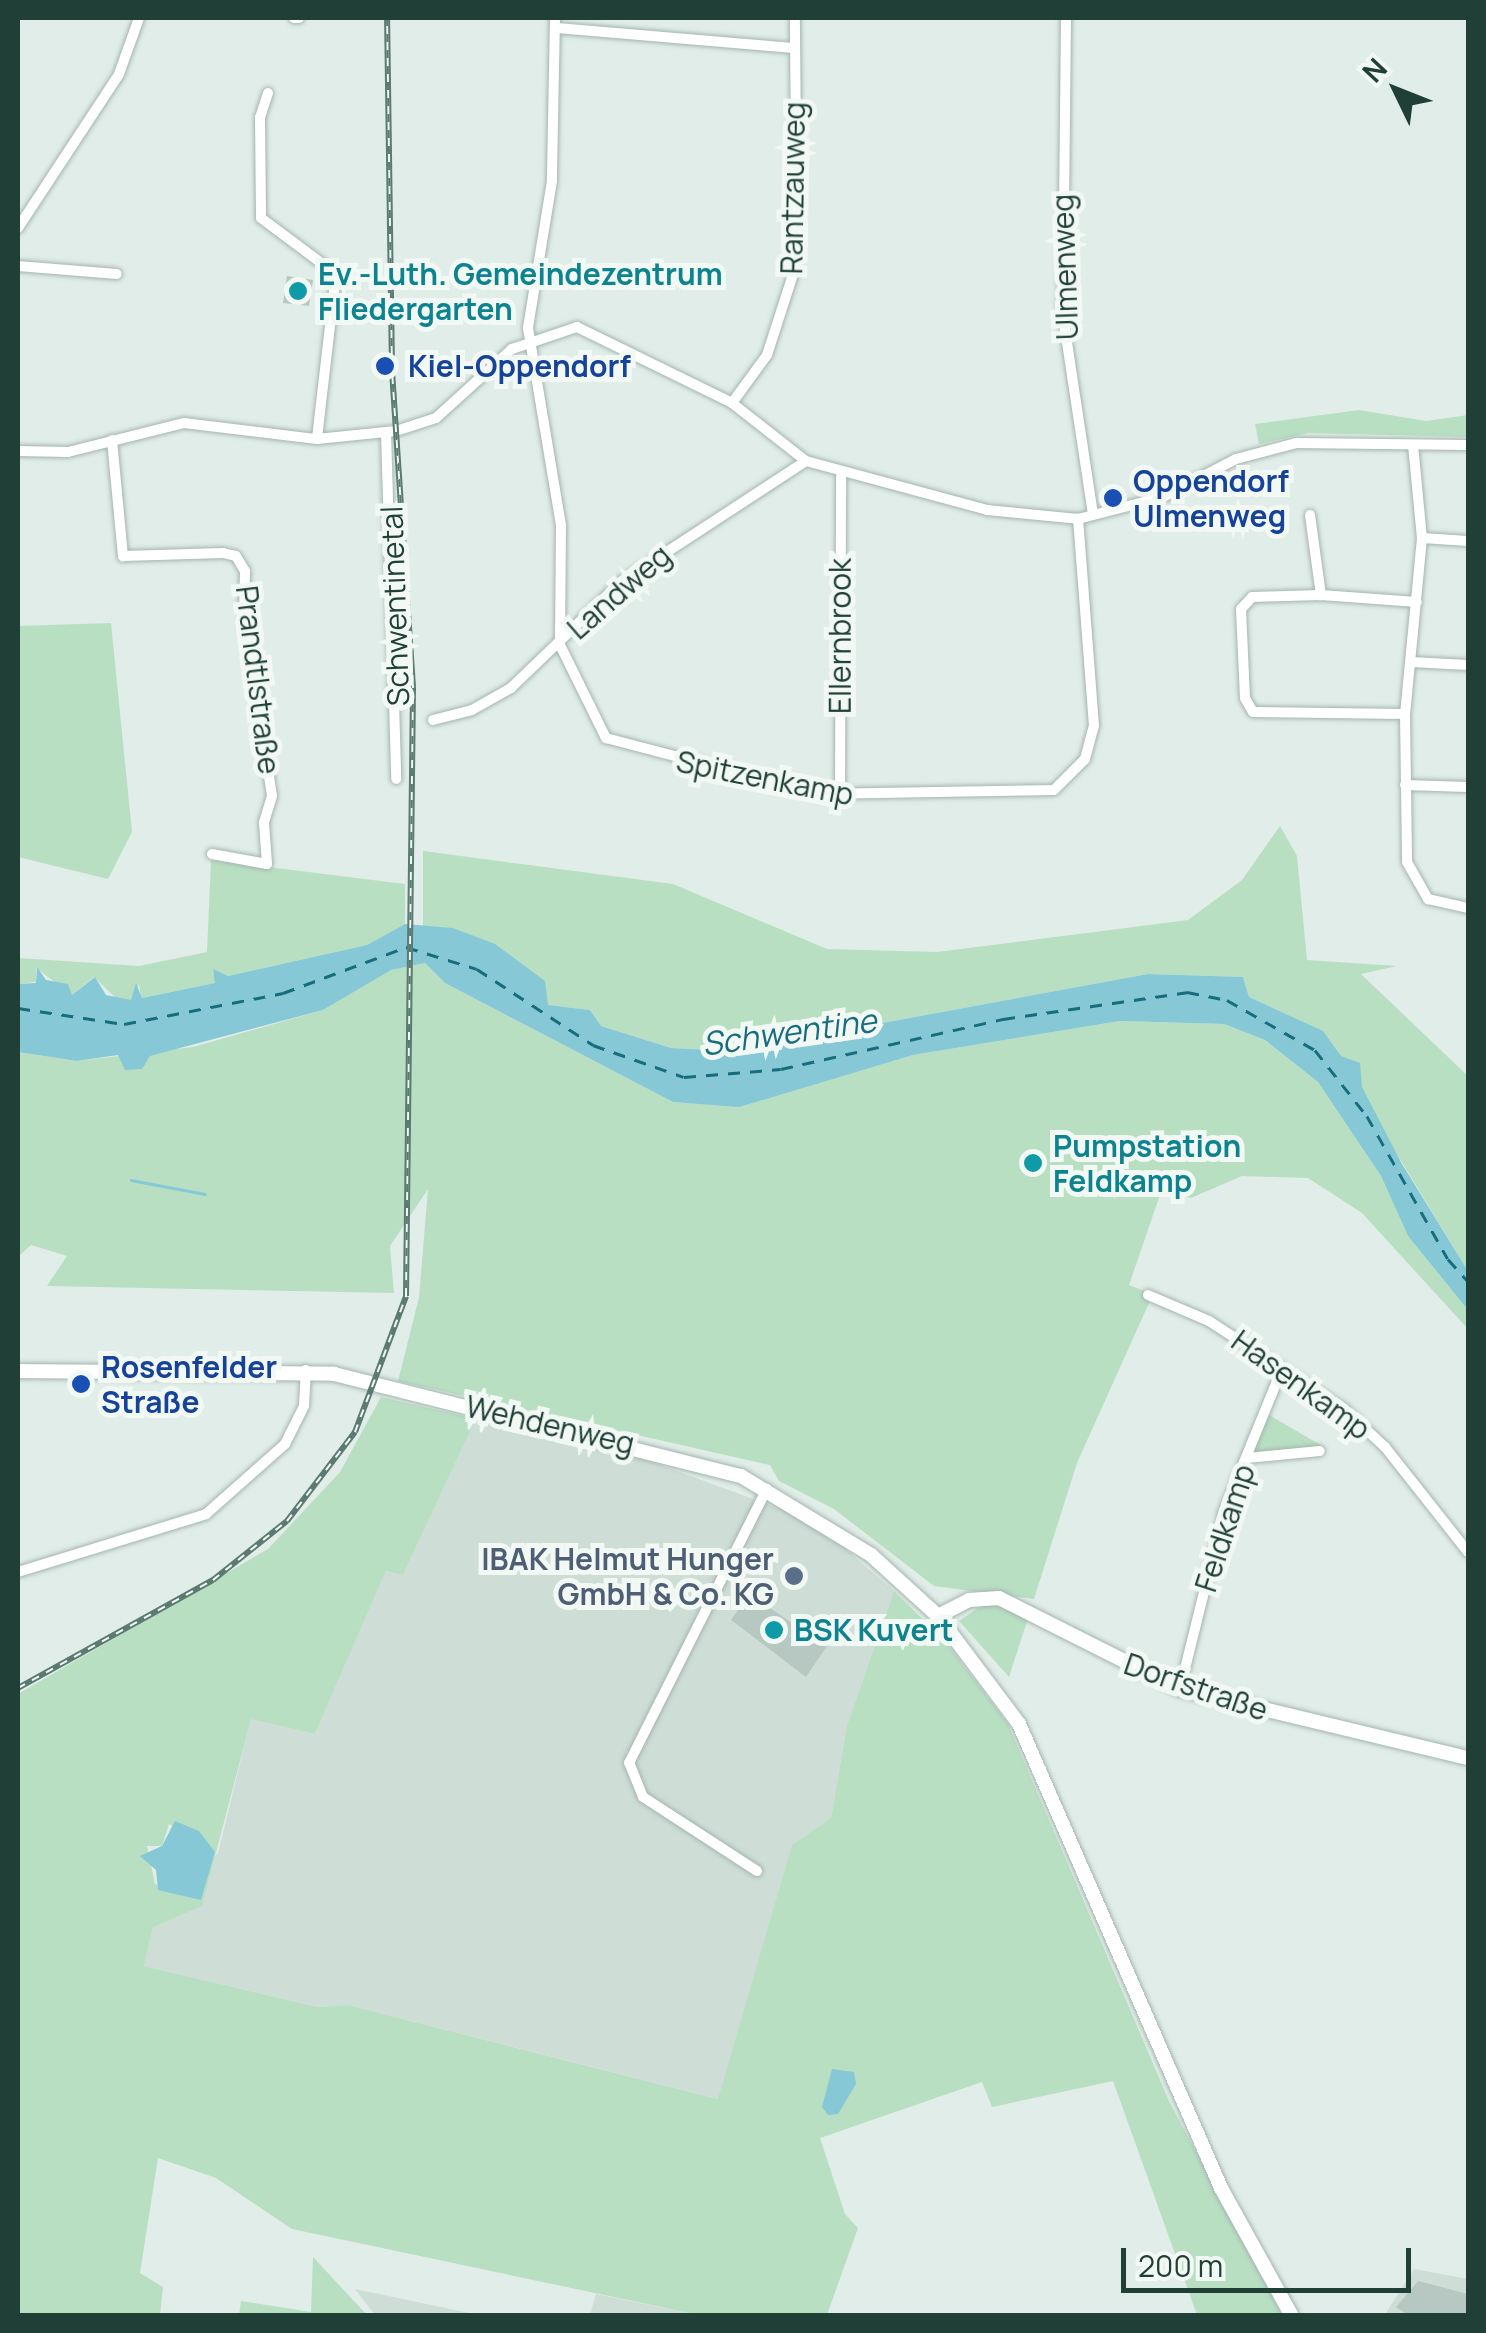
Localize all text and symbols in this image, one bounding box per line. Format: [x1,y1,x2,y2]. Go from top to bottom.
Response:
north arrow [1346,40,1446,140]
text: N [1353,49,1395,90]
street label: Rantzauweg [773,101,813,275]
street label: Ulmenweg [1044,193,1086,341]
place label: Ev.-Luth. Gemeindezentrum Fliedergarten [318,256,723,326]
marker: Ev.-Luth. Gemeindezentrum Fliedergarten [287,280,309,302]
place label: Kiel-Oppendorf [408,348,631,384]
marker: Kiel-Oppendorf [372,353,398,379]
place label: Oppendorf Ulmenweg [1133,463,1289,534]
marker: Oppendorf Ulmenweg [1102,487,1124,509]
street label: Schwentinetal [374,505,416,707]
street label: Landweg [560,537,678,647]
street label: Ellernbrook [822,558,858,714]
street label: Prandtlstraße [229,584,287,776]
street label: Spitzenkamp [673,743,857,813]
water label: Schwentine [699,1001,879,1063]
place label: Pumpstation Feldkamp [1053,1128,1241,1198]
marker: Pumpstation Feldkamp [1022,1152,1044,1174]
street label: Hasenkamp [1225,1323,1377,1447]
place label: Rosenfelder Straße [101,1349,277,1420]
marker: Rosenfelder Straße [70,1373,92,1395]
street label: Wehdenweg [462,1388,638,1462]
street label: Feldkamp [1188,1460,1262,1596]
place label: IBAK Helmut Hunger GmbH & Co. KG [481,1541,774,1612]
marker: IBAK Helmut Hunger GmbH & Co. KG [783,1565,805,1587]
place label: BSK Kuvert [794,1612,954,1648]
marker: BSK Kuvert [763,1619,785,1641]
street label: Dorfstraße [1119,1646,1273,1728]
scale bar [1126,2228,1416,2290]
text: 200 m [1138,2245,1223,2286]

